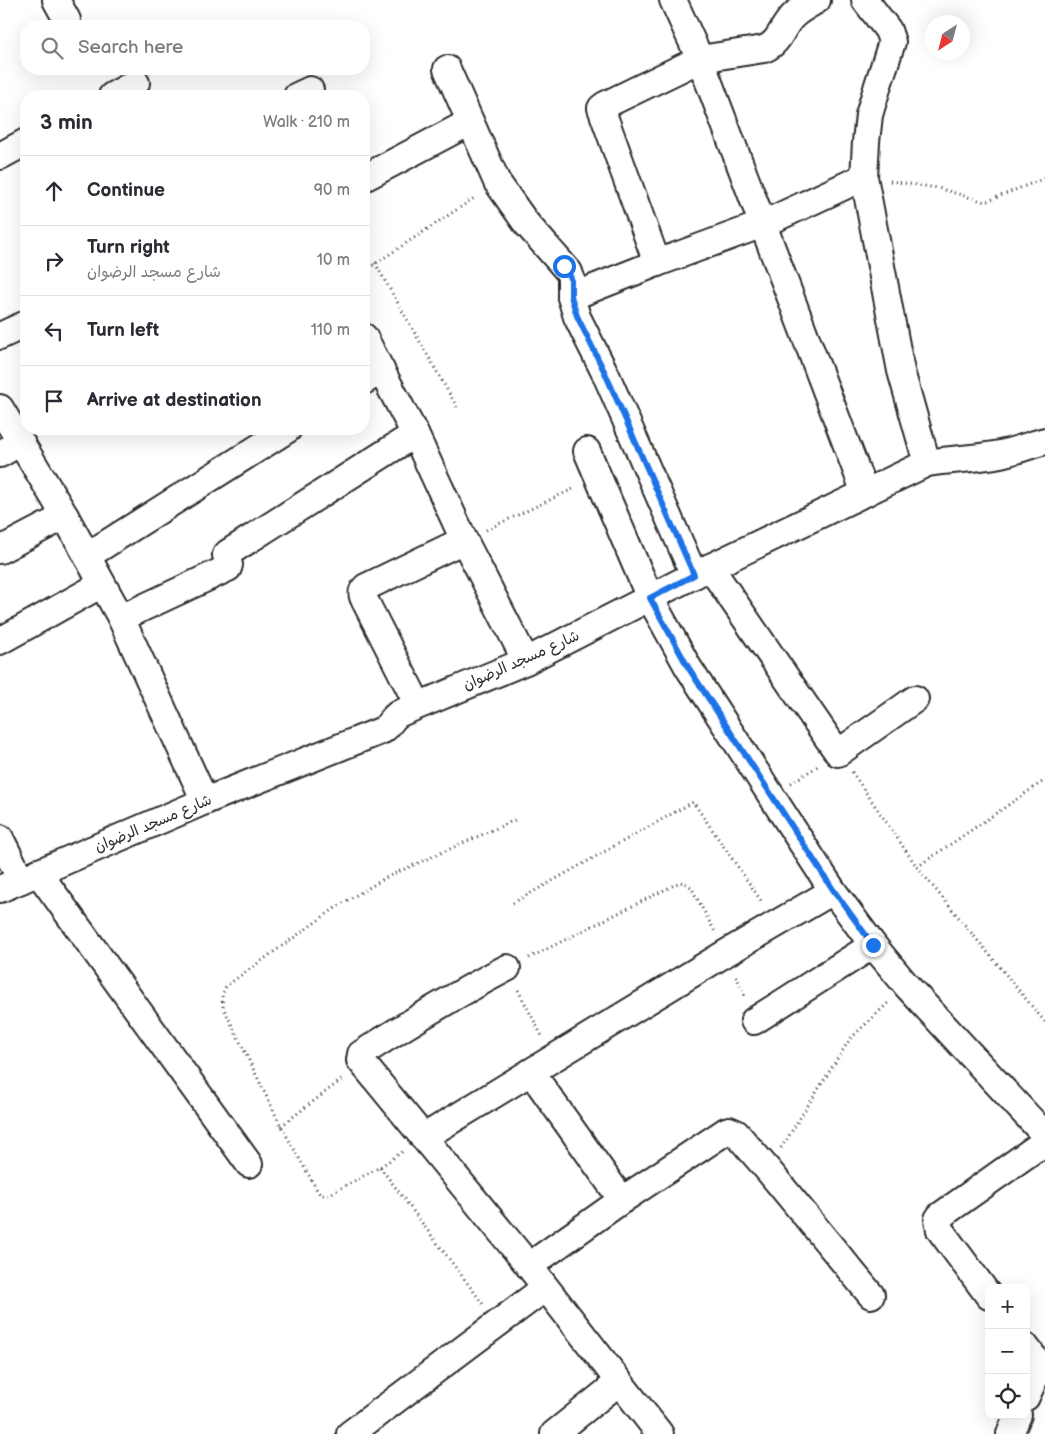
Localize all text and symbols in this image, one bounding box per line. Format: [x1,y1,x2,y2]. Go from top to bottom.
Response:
north arrow [925,15,970,60]
search box [20,20,370,75]
icon: search [38,34,66,62]
text: Search here [78,36,183,59]
text: 3 min [40,110,93,135]
text: Walk · 210 m [263,113,350,132]
icon: ahead [40,177,68,205]
text: Continue [87,179,165,202]
text: 90 m [314,181,350,200]
text: Turn right [87,236,170,259]
icon: right [40,247,68,275]
text: 10 m [317,251,350,270]
route start [553,255,576,278]
text: شارع مسجد الرضوان [87,263,221,282]
icon: left [40,317,68,345]
text: Turn left [87,319,159,342]
text: 110 m [311,321,350,340]
icon: arrive [40,387,68,415]
text: Arrive at destination [87,389,262,412]
street label: شارع مسجد الرضوان [460,626,582,695]
street label: شارع مسجد الرضوان [92,790,215,857]
route end [862,934,885,957]
map controls [985,1284,1030,1419]
button: + [985,1284,1030,1329]
button: − [985,1329,1030,1374]
button: locate [985,1374,1030,1419]

